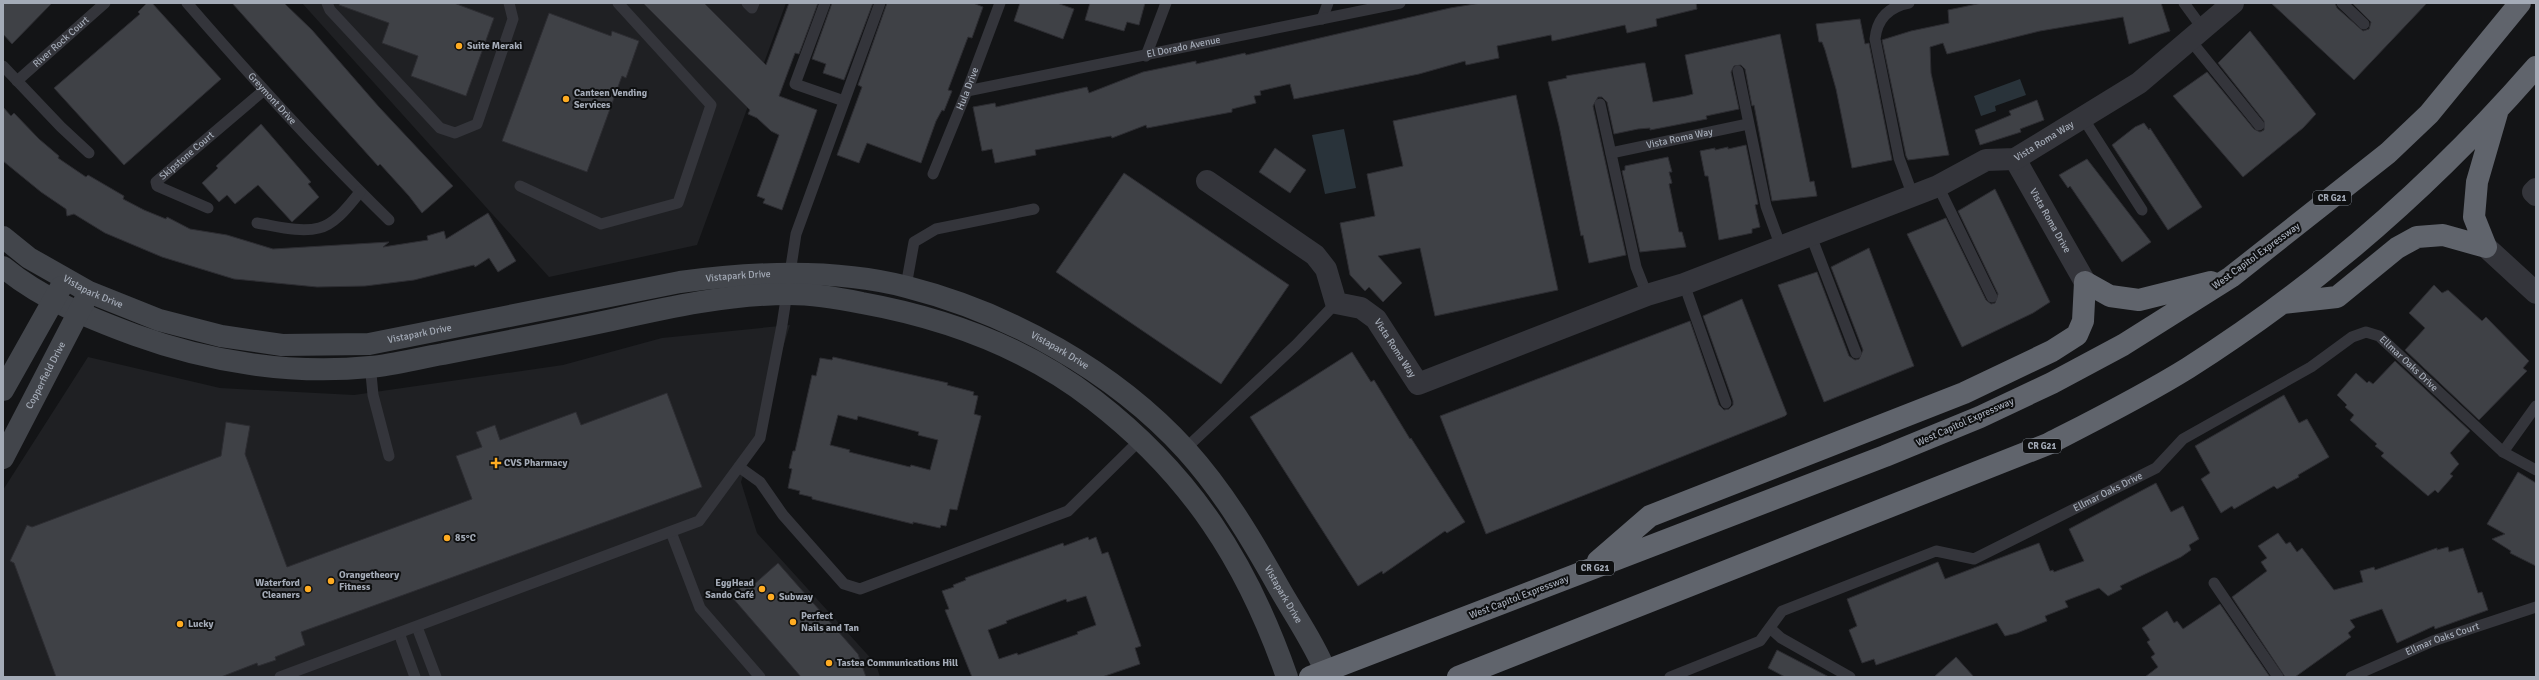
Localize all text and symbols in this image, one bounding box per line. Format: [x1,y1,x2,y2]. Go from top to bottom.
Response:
street label: River Rock Court [31,13,92,70]
street label: El Dorado Avenue [1146,34,1222,60]
place label: Suite Meraki [467,40,522,52]
marker: Suite Meraki [454,41,464,51]
street label: Hula Drive [954,66,981,112]
street label: Greymont Drive [245,70,299,127]
place label: Canteen Vending Services [574,87,648,111]
marker: Canteen Vending Services [561,94,571,104]
street label: Vista Roma Way [2012,118,2076,164]
street label: Vista Roma Way [1645,126,1714,151]
street label: Skipstone Court [157,129,217,183]
street label: Vista Roma Drive [2027,186,2073,255]
road number: CR G21 [2313,191,2351,205]
street label: West Capitol Expressway [2210,220,2302,292]
street label: Vistapark Drive [705,268,771,285]
street label: Vistapark Drive [61,273,125,311]
street label: Vista Roma Way [1371,316,1418,380]
street label: Vistapark Drive [386,322,453,346]
street label: Vistapark Drive [1029,329,1091,372]
street label: Ellmar Oaks Drive [2377,333,2440,394]
street label: Copperfield Drive [23,340,68,411]
street label: West Capitol Expressway [1914,395,2016,449]
road number: CR G21 [2023,439,2061,453]
place label: CVS Pharmacy [504,457,567,469]
marker: CVS Pharmacy [491,458,501,468]
street label: Ellmar Oaks Drive [2071,470,2145,514]
place label: 85°C [455,532,476,544]
marker: 85°C [442,533,452,543]
road number: CR G21 [1576,561,1614,575]
street label: Vistapark Drive [1262,563,1305,626]
place label: Orangetheory Fitness [339,569,399,593]
street label: West Capitol Expressway [1468,572,1571,622]
marker: Orangetheory Fitness [326,576,336,586]
place label: Waterford Cleaners [255,577,301,601]
place label: EggHead Sando Café [705,577,755,601]
marker: Waterford Cleaners [303,584,313,594]
marker: EggHead Sando Café [757,584,767,594]
place label: Subway [779,591,813,603]
marker: Subway [766,592,776,602]
place label: Perfect Nails and Tan [801,610,860,634]
marker: Perfect Nails and Tan [788,617,798,627]
place label: Lucky [188,618,214,630]
marker: Lucky [175,619,185,629]
street label: Ellmar Oaks Court [2404,620,2481,658]
place label: Tastea Communications Hill [837,657,958,669]
marker: Tastea Communications Hill [824,658,834,668]

